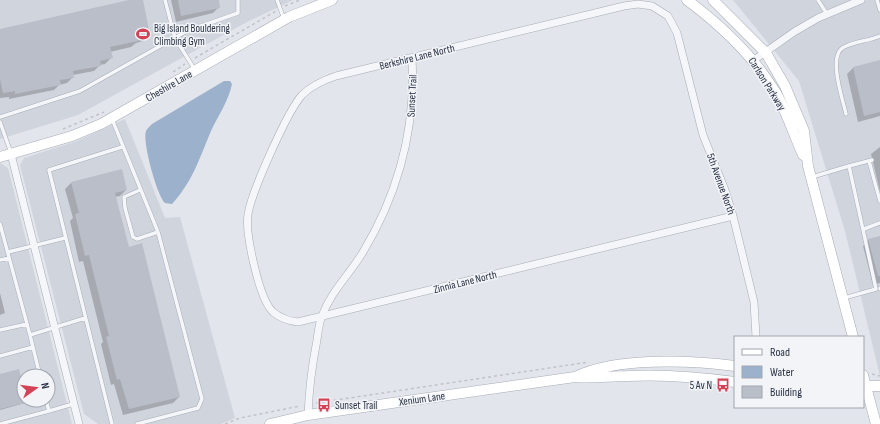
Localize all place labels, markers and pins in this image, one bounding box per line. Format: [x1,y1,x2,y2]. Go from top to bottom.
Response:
place label: Big Island Bouldering Climbing Gym [154,22,231,48]
sports icon: Big Island Bouldering Climbing Gym [135,26,151,42]
bus stop icon: 5 Av N [715,377,731,393]
place label: 5 Av N [690,379,712,392]
bus stop icon: Sunset Trail [316,397,332,413]
place label: Sunset Trail [335,399,377,412]

